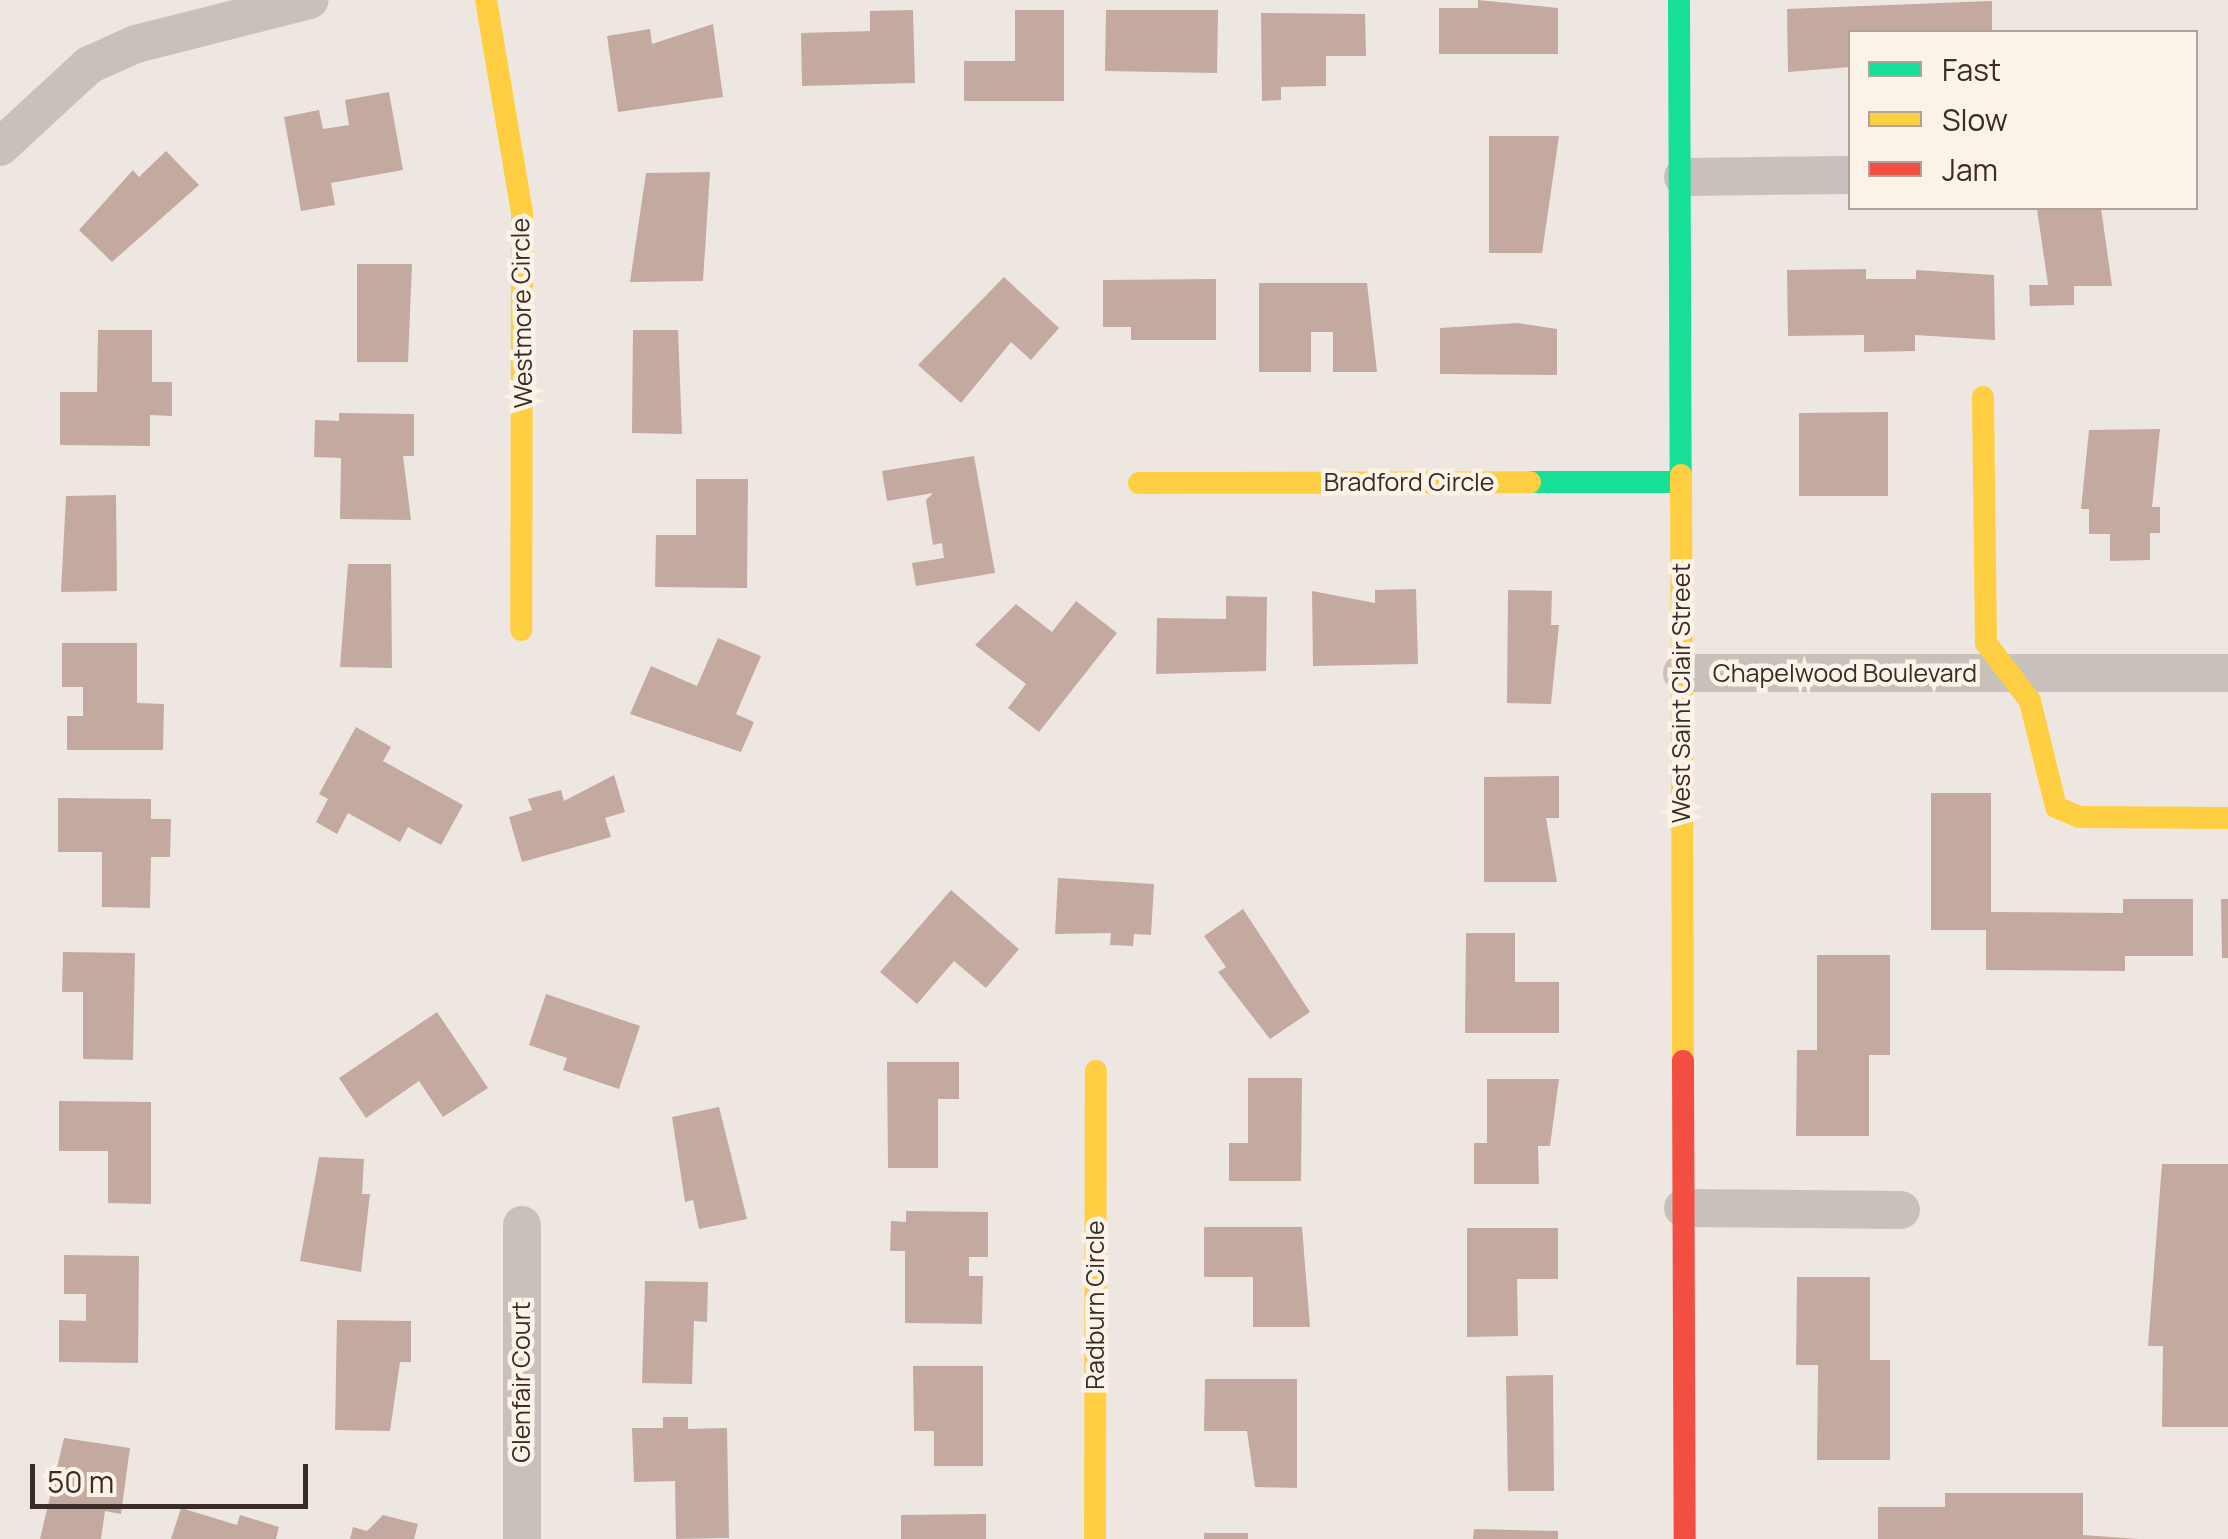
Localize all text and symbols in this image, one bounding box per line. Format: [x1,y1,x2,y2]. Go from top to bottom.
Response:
legend [1848,30,2198,210]
text: Fast [1942,49,2001,90]
text: Slow [1942,99,2008,140]
text: Jam [1942,149,1998,190]
street label: Westmore Circle [505,218,539,408]
street label: Bradford Circle [1324,467,1494,497]
street label: West Saint Clair Street [1666,563,1696,823]
street label: Chapelwood Boulevard [1713,658,1977,688]
street label: Radburn Circle [1080,1220,1110,1390]
street label: Glenfair Court [506,1301,536,1463]
scale bar [35,1444,312,1506]
text: 50 m [47,1461,114,1502]

